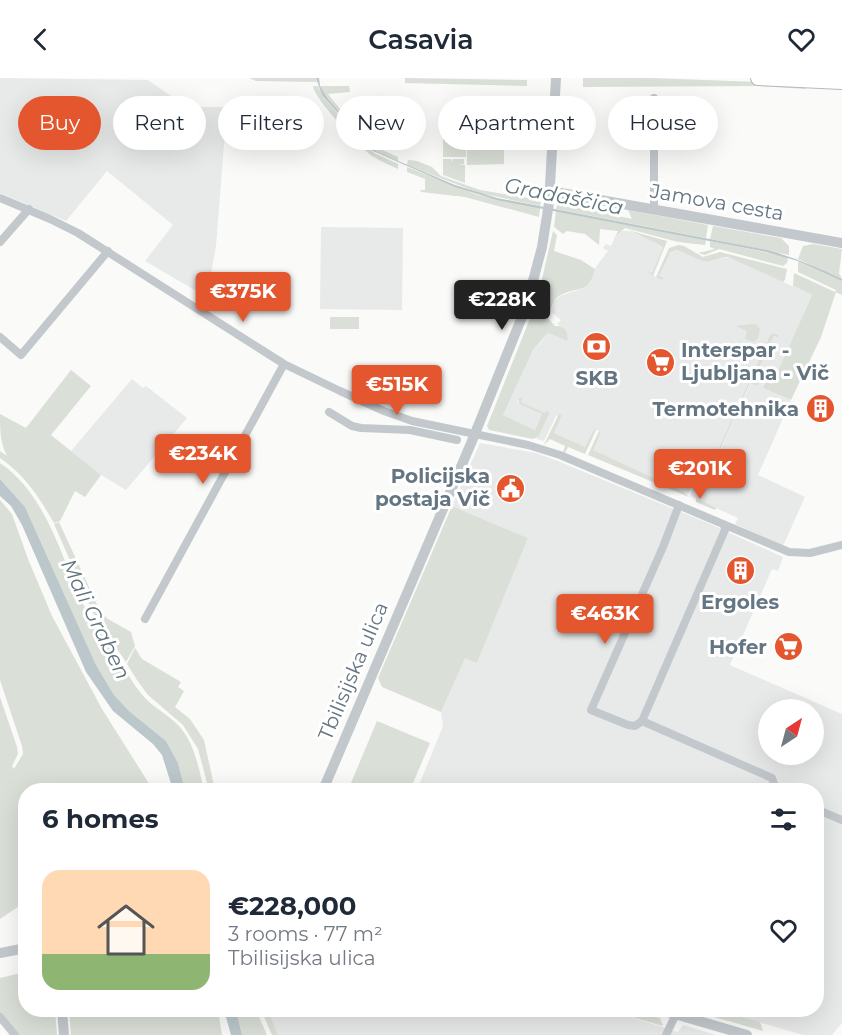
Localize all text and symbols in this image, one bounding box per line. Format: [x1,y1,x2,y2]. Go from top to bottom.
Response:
icon: back [24,23,57,56]
text: Casavia [368,23,474,56]
icon: heart [785,23,818,56]
chip: Buy [18,96,101,150]
chip: Rent [113,96,206,150]
chip: Filters [218,96,324,150]
chip: New [336,96,426,150]
chip: Apartment [438,96,596,150]
chip: House [608,96,718,150]
water label: Gradaščica [502,172,626,220]
street label: Jamova cesta [647,178,786,226]
pin: €375K [201,272,285,323]
text: €375K [210,279,276,303]
pin: €228K [460,280,544,331]
text: €228K [468,287,536,311]
bank icon: SKB [581,331,613,363]
place label: Interspar - Ljubljana - Vič [681,338,829,385]
supermarket icon: Interspar - Ljubljana - Vič [644,346,676,378]
pin: €515K [355,365,439,416]
place label: SKB [576,366,618,390]
text: €515K [366,372,428,396]
building icon: Termotehnika [804,393,836,425]
place label: Termotehnika [653,397,799,421]
pin: €234K [161,434,245,485]
text: €234K [169,441,237,465]
pin: €201K [658,449,742,500]
text: €201K [668,456,732,480]
place label: Policijska postaja Vič [375,464,490,511]
public building icon: Policijska postaja Vič [495,472,527,504]
water label: Mali Graben [56,555,136,683]
building icon: Ergoles [724,555,756,587]
place label: Ergoles [701,590,779,614]
pin: €463K [563,594,647,645]
street label: Tbilisijska ulica [313,598,393,744]
text: €463K [570,601,640,625]
supermarket icon: Hofer [772,631,804,663]
place label: Hofer [709,635,767,659]
north arrow [758,699,824,765]
map controls [758,699,824,765]
text: 6 homes [42,803,159,835]
icon: filters [767,803,800,836]
text: €228,000 [228,890,357,922]
icon: home [90,894,162,966]
icon: heart [767,914,800,947]
text: 3 rooms · 77 m² [228,922,383,946]
text: Tbilisijska ulica [228,946,376,970]

